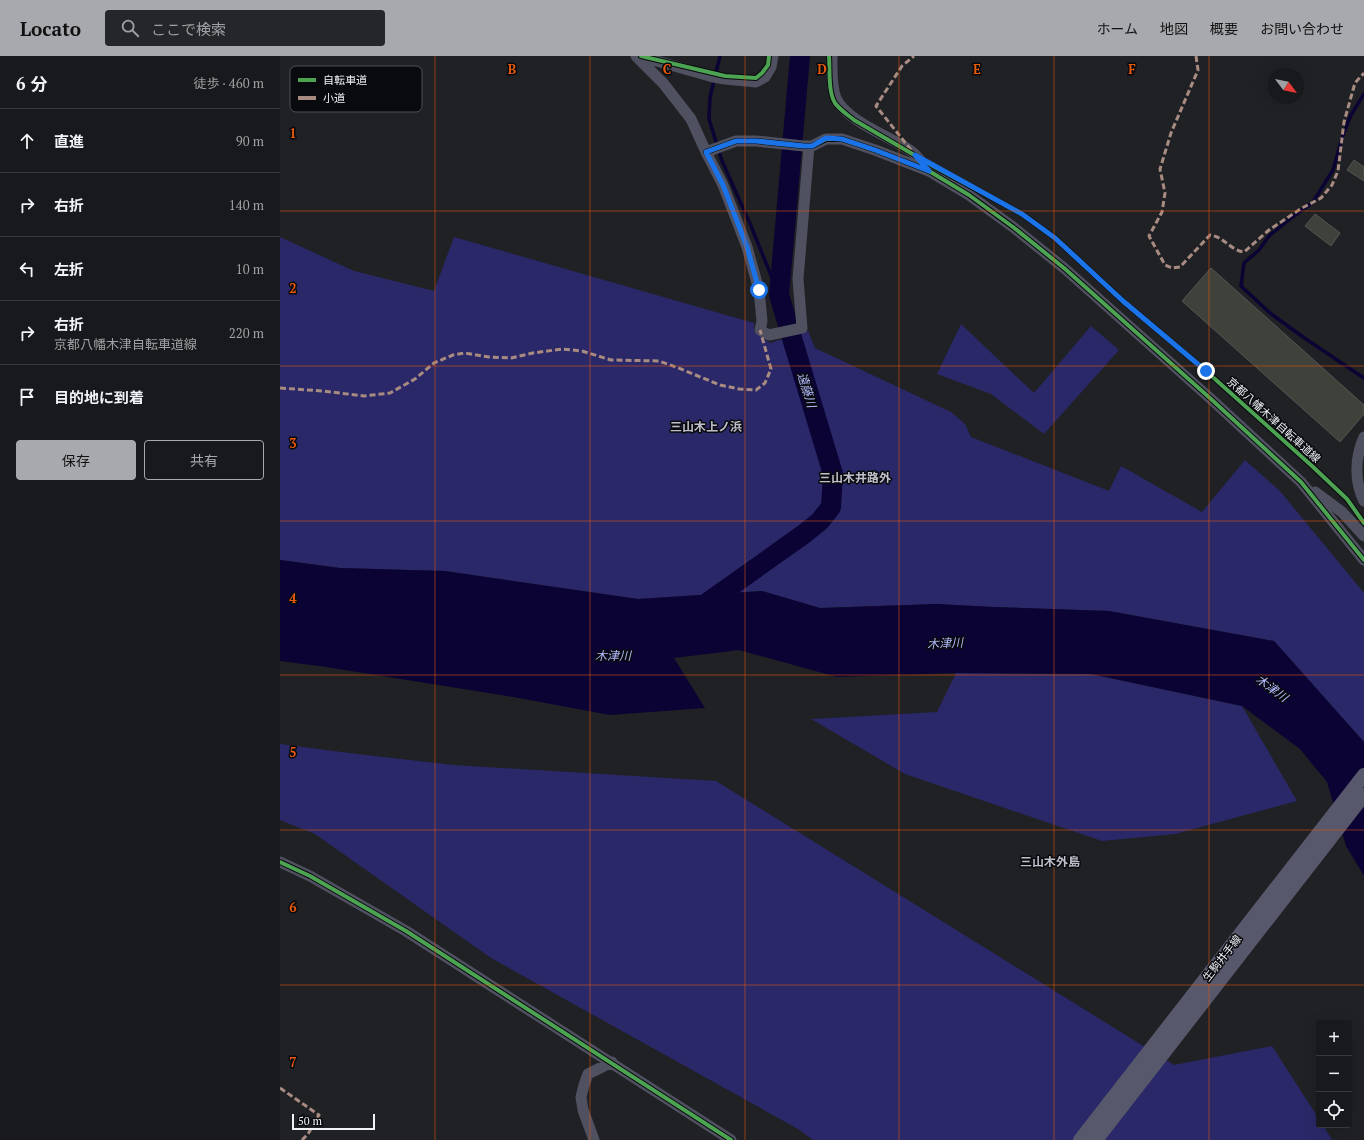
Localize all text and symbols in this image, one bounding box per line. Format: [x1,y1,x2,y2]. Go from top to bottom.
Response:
search box [105,10,385,46]
text: Locato [20,16,81,41]
icon: search [119,17,141,39]
text: ここで検索 [151,19,226,39]
text: ホーム [1096,19,1138,38]
text: 地図 [1160,19,1188,38]
text: 概要 [1210,19,1238,38]
text: お問い合わせ [1260,19,1344,38]
text: B [508,60,516,78]
text: C [663,60,671,78]
text: D [817,60,827,78]
text: E [973,60,981,78]
text: F [1128,60,1136,78]
legend [290,66,422,112]
north arrow [1268,68,1304,104]
text: 6 分 [16,72,47,95]
text: 自転車道 [323,73,367,87]
text: 徒歩 · 460 m [193,74,264,92]
text: 小道 [323,91,345,105]
text: 1 [289,124,297,142]
icon: ahead [16,130,38,152]
text: 直進 [54,131,84,151]
text: 90 m [236,132,264,150]
icon: right [16,194,38,216]
text: 右折 [54,195,84,215]
text: 140 m [229,196,264,214]
icon: left [16,258,38,280]
text: 左折 [54,259,84,279]
text: 10 m [236,260,264,278]
text: 2 [289,279,297,297]
route start [750,281,768,299]
text: 右折 [54,314,84,334]
icon: right [16,322,38,344]
text: 220 m [229,324,264,342]
text: 京都八幡木津自転車道線 [54,335,197,353]
route end [1197,362,1215,380]
water label: 遠藤川 [795,371,820,411]
street label: 京都八幡木津自転車道線 [1224,374,1324,466]
icon: arrive [16,386,38,408]
text: 目的地に到着 [54,387,144,407]
district label: 三山木上ノ浜 [670,419,742,434]
text: 3 [289,434,297,452]
button: 保存 [16,440,136,480]
button: 共有 [144,440,264,480]
district label: 三山木井路外 [819,470,891,485]
text: 4 [289,589,297,607]
water label: 木津川 [927,634,965,651]
water label: 木津川 [595,648,633,663]
water label: 木津川 [1253,671,1293,706]
text: 5 [289,743,297,761]
district label: 三山木外島 [1020,854,1080,869]
text: 6 [289,898,297,916]
street label: 生駒井手線 [1200,932,1244,984]
map controls [1316,1020,1352,1128]
button: + [1316,1020,1352,1056]
text: 7 [289,1053,297,1071]
button: − [1316,1056,1352,1092]
button: locate [1316,1092,1352,1128]
scale bar [292,1112,375,1131]
text: 50 m [298,1114,322,1128]

